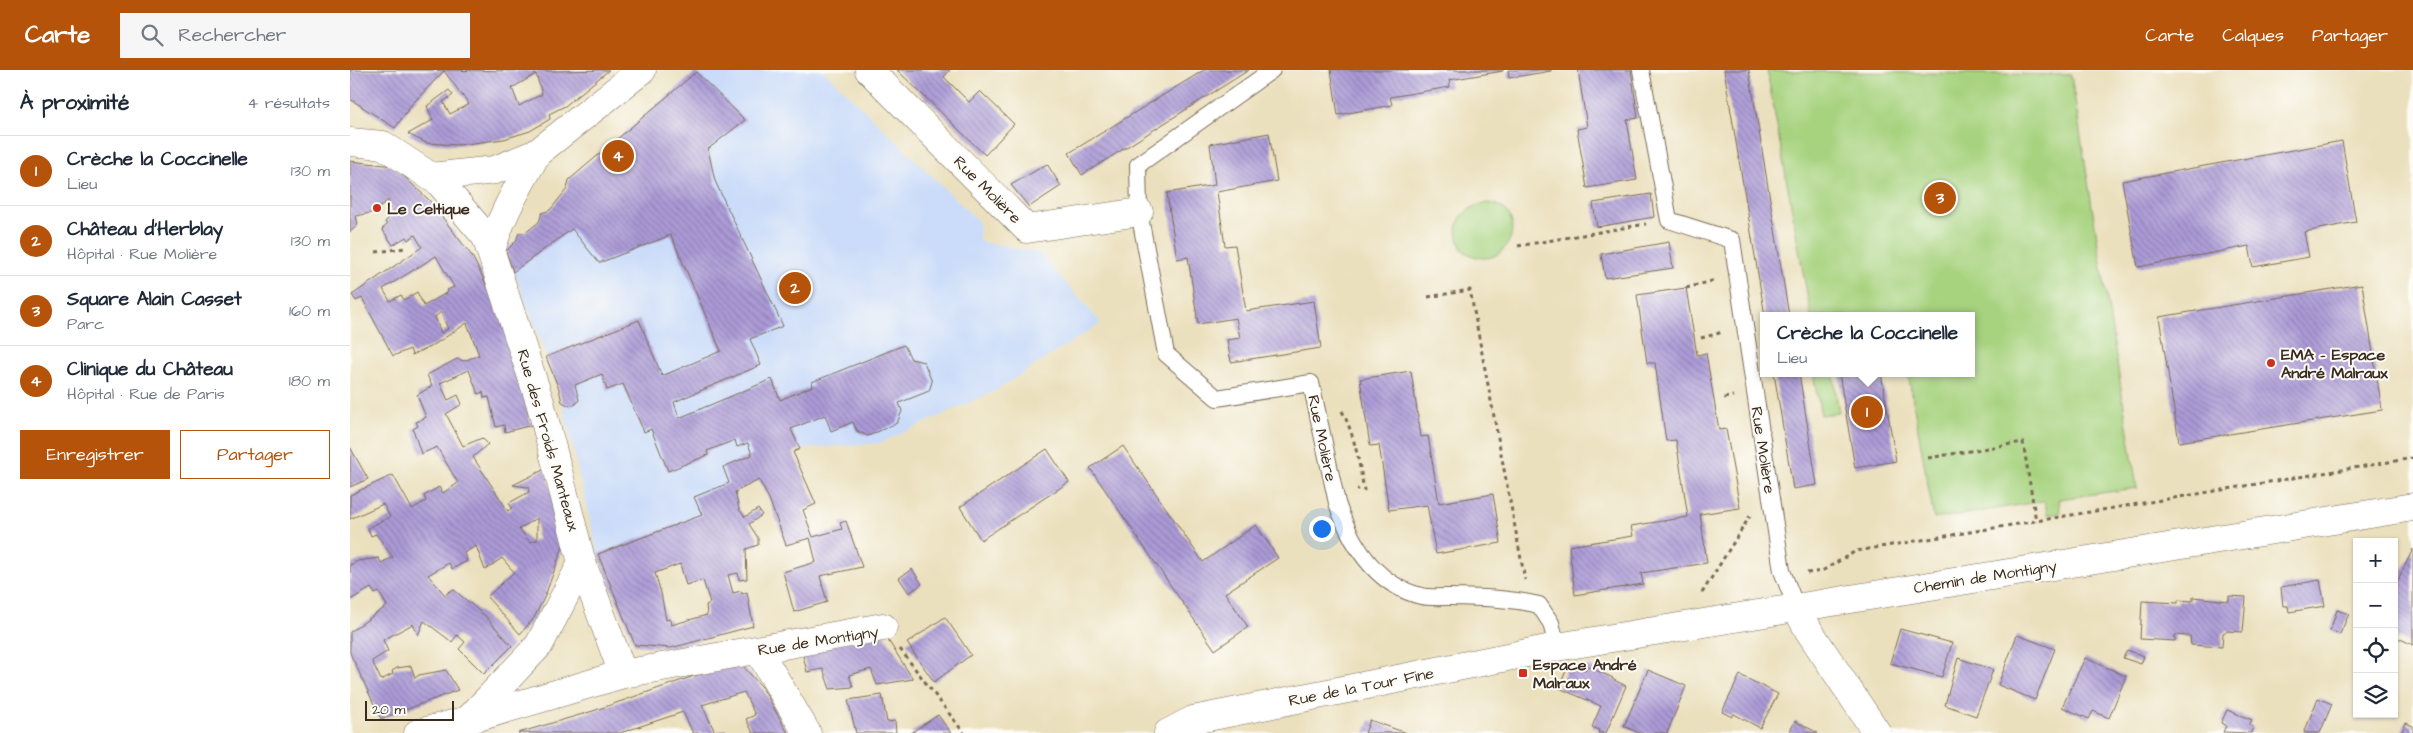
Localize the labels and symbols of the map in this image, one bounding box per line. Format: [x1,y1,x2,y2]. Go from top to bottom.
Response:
pin: 4 [602,137,634,175]
street label: Rue Molière [948,151,1026,229]
pin: 3 [1924,179,1956,217]
place label: Le Celtique [387,198,470,220]
marker: Le Celtique [371,202,383,214]
pin: 2 [779,269,811,307]
place label: EMA - Espace André Malraux [2281,344,2388,384]
street label: Rue des Froids Manteaux [512,347,585,534]
marker: EMA - Espace André Malraux [2265,357,2277,369]
street label: Rue Molière [1302,393,1342,484]
pin: 1 [1851,393,1883,431]
street label: Rue Molière [1745,405,1781,496]
your location [1309,516,1335,542]
street label: Chemin de Montigny [1912,555,2059,600]
street label: Rue de Montigny [756,621,881,662]
place label: Espace André Malraux [1533,654,1637,694]
street label: Rue de la Tour Fine [1287,662,1436,712]
marker: Espace André Malraux [1517,667,1529,679]
scale bar [365,698,454,721]

